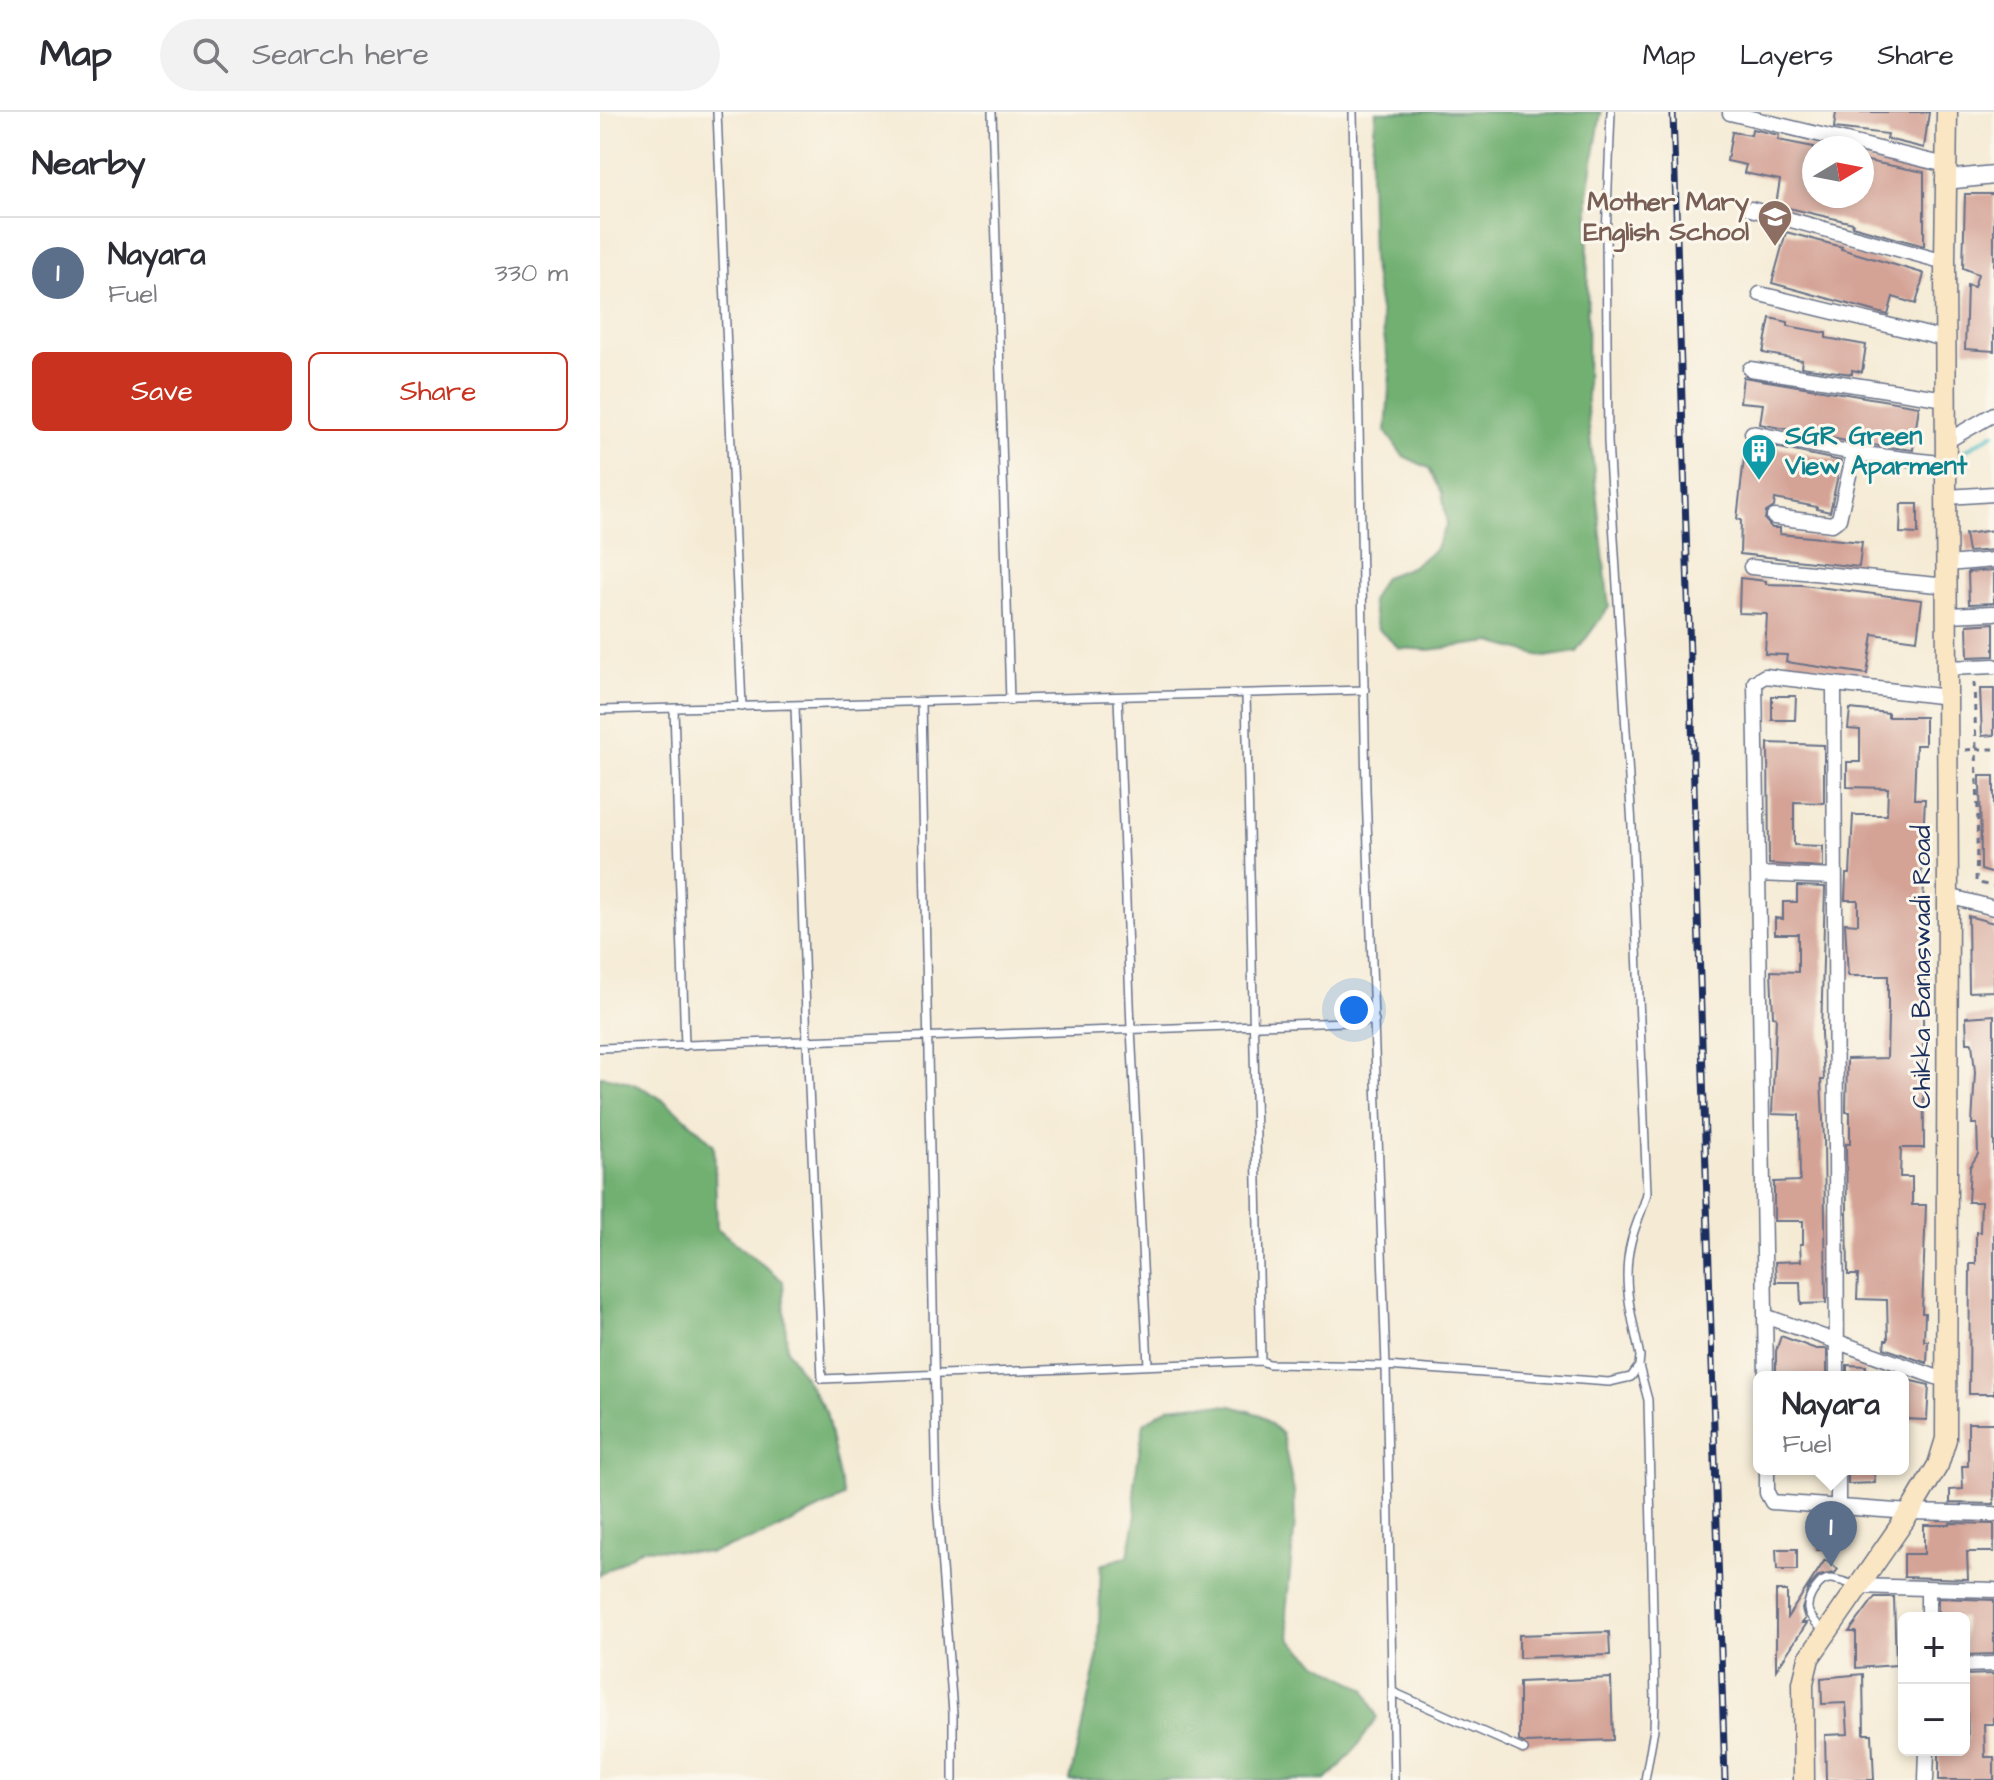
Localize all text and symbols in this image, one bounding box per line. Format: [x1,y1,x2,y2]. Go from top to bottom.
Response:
search box [160,19,720,91]
text: Map [40,29,112,81]
icon: search [188,33,232,77]
text: Search here [252,34,429,76]
text: Map [1643,36,1696,75]
text: Layers [1740,36,1833,75]
text: Share [1877,36,1954,75]
north arrow [1802,136,1874,208]
text: Nearby [32,140,146,188]
place label: Mother Mary English School [1583,184,1750,253]
school or university icon: Mother Mary English School [1756,198,1794,248]
text: Nayara [108,234,206,276]
text: 1 [56,255,60,291]
text: 330 m [494,255,568,291]
text: Fuel [108,276,157,312]
button: Save [32,352,292,431]
button: Share [308,352,568,431]
place label: SGR Green View Aparment [1784,418,1968,484]
building icon: SGR Green View Aparment [1740,432,1778,482]
street label: Chikka Banaswadi Road [1904,825,1940,1109]
your location [1334,990,1374,1030]
popup [1753,1371,1909,1475]
text: Nayara [1782,1384,1880,1426]
text: Fuel [1782,1426,1832,1462]
pin: 1 [1805,1501,1857,1567]
map controls [1898,1612,1970,1756]
button: + [1898,1612,1970,1684]
button: − [1898,1684,1970,1756]

